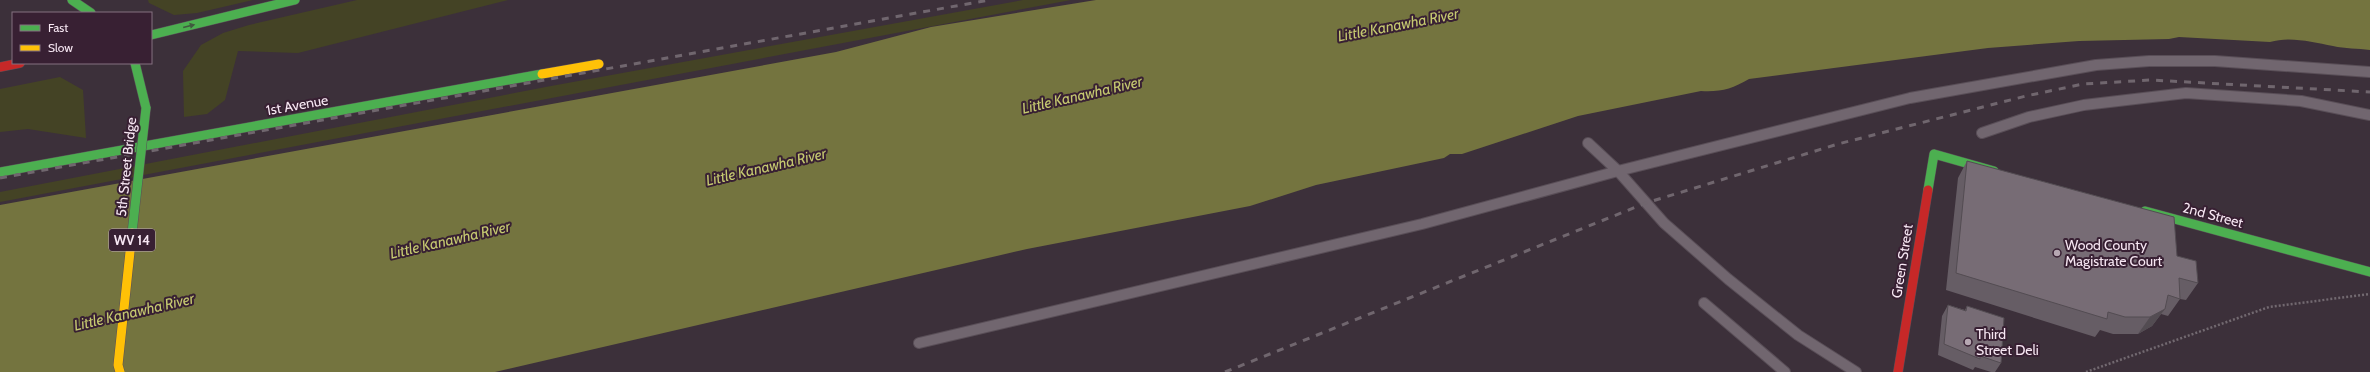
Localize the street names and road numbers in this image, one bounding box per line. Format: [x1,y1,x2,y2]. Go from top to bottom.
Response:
street label: 1st Avenue [265,91,329,119]
street label: 5th Street Bridge [112,116,140,218]
street label: 2nd Street [2181,198,2246,232]
street label: Green Street [1887,222,1917,299]
road number: WV 14 [109,229,155,251]

